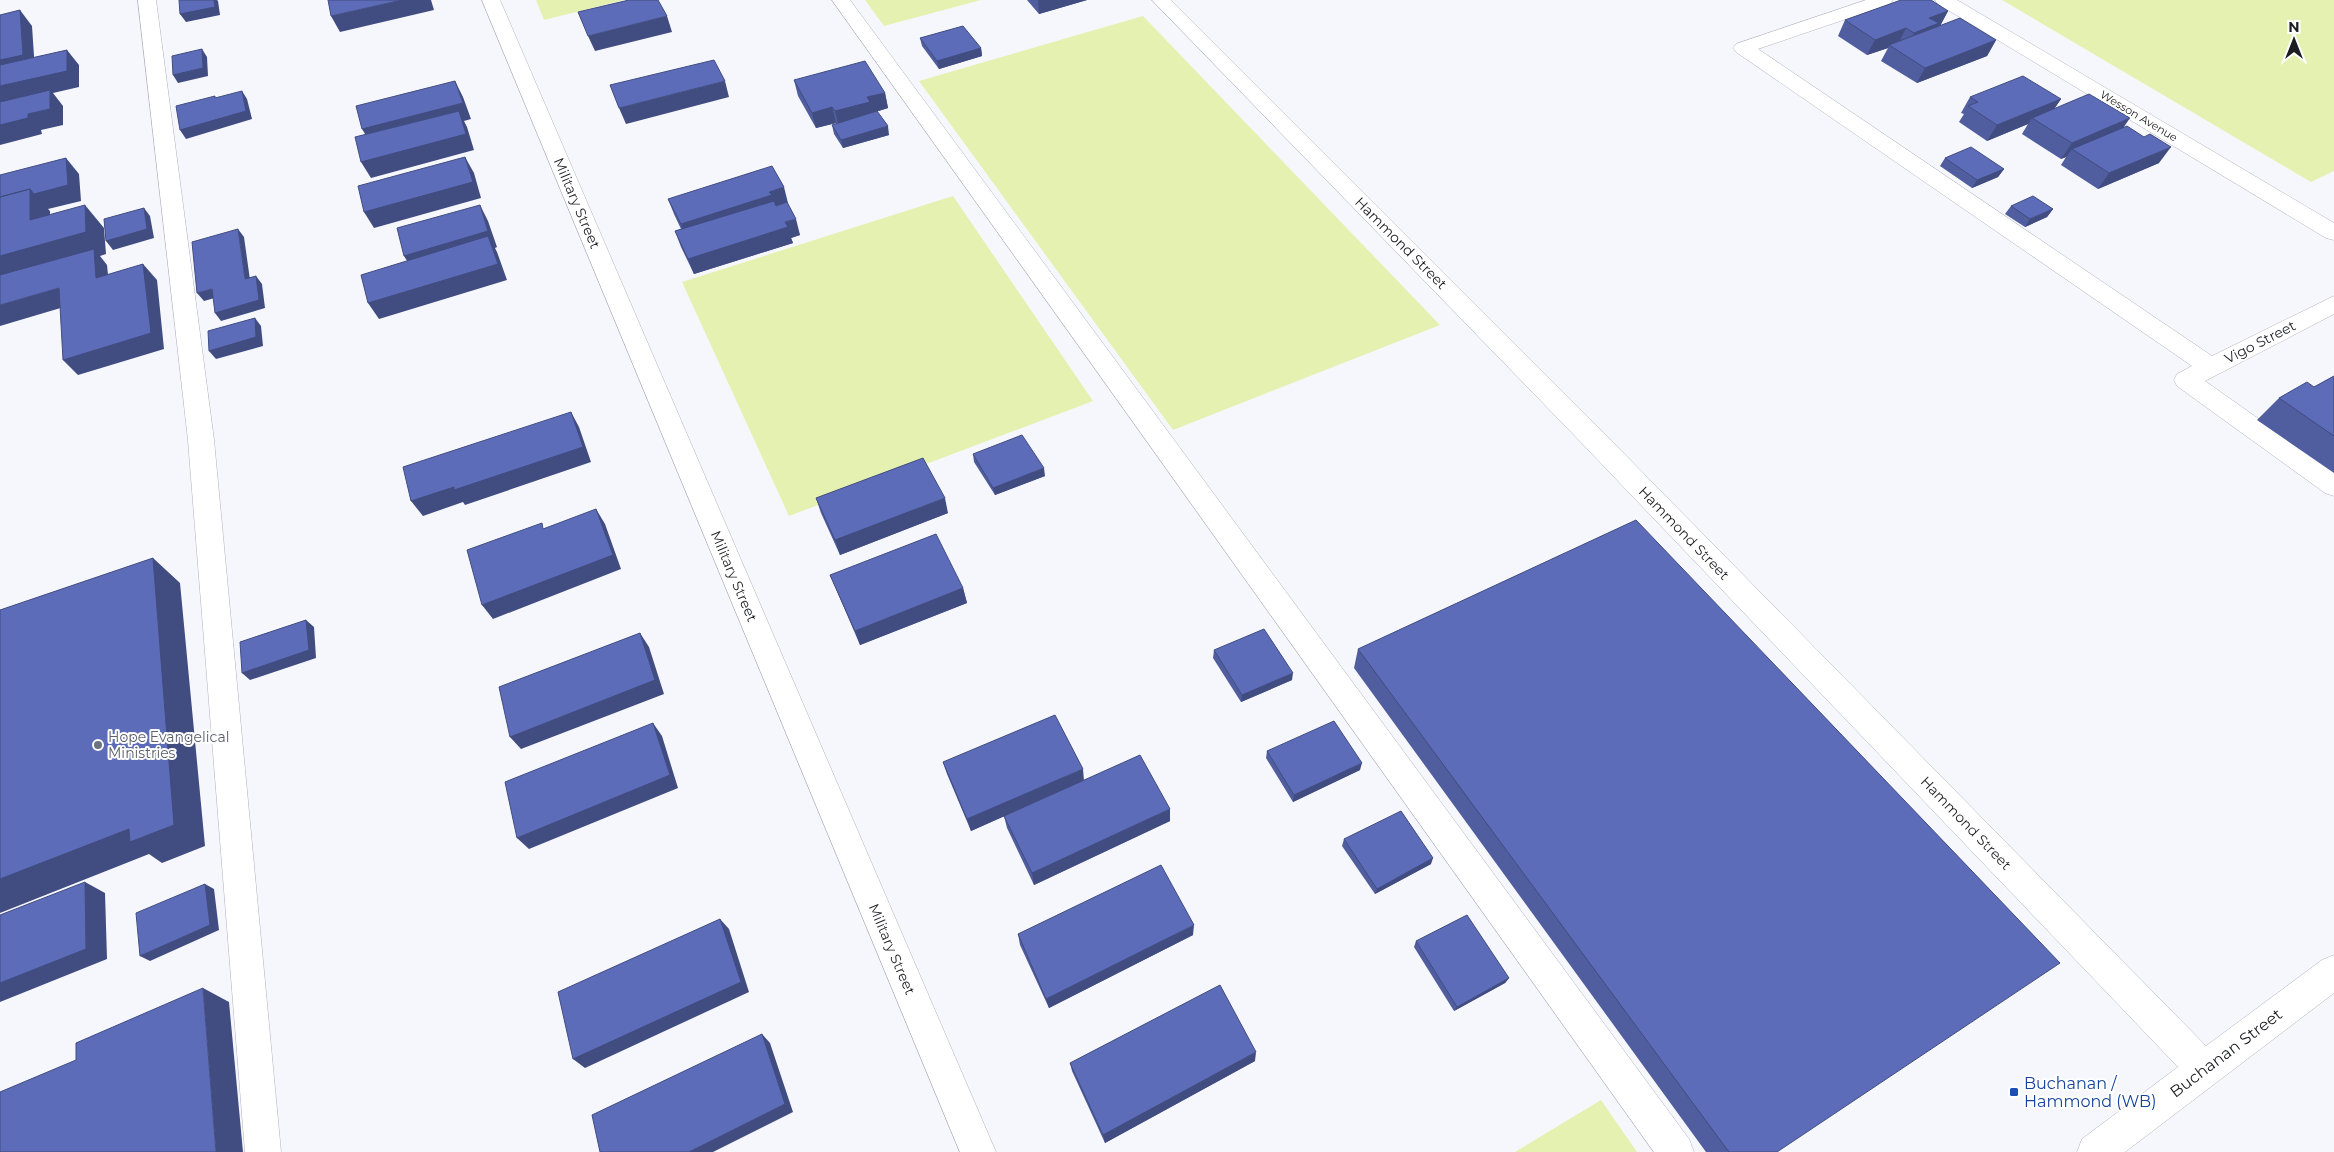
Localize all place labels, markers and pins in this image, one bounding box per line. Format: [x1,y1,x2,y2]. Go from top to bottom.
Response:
place label: Hope Evangelical Ministries [108,728,230,762]
marker: Hope Evangelical Ministries [92,739,104,751]
place label: Buchanan / Hammond (WB) [2024,1074,2156,1111]
marker: Buchanan / Hammond (WB) [2008,1086,2020,1098]

